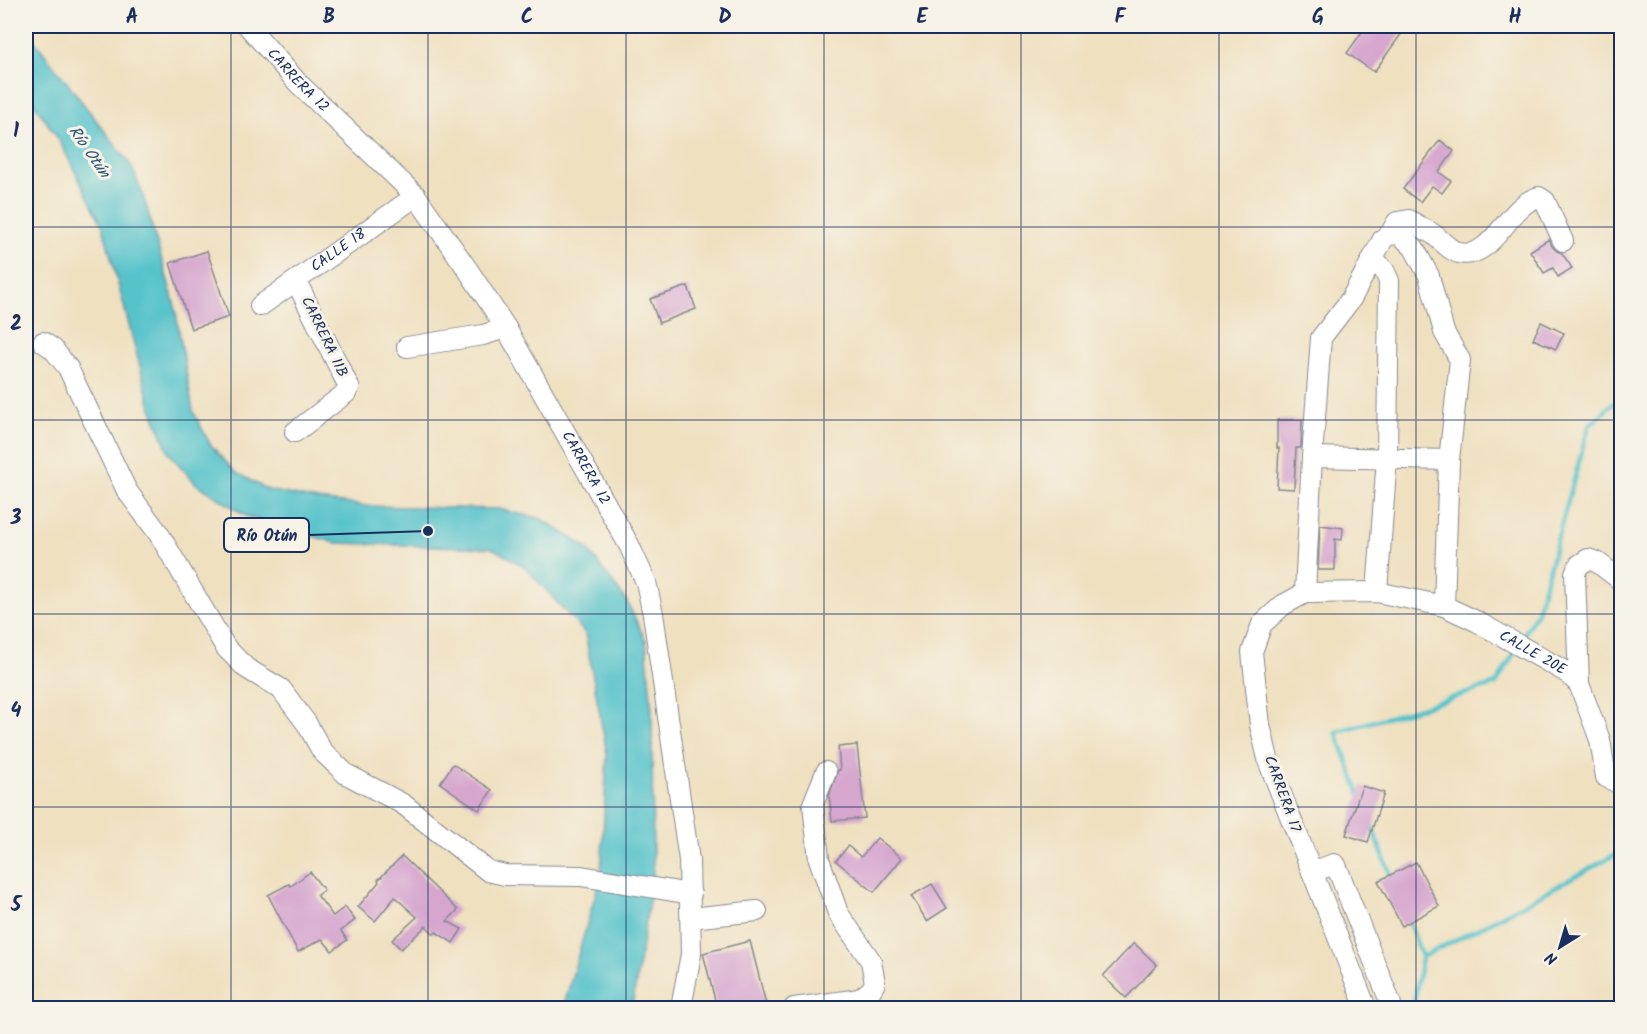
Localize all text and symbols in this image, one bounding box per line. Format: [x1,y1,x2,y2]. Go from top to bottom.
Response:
text: A [126,2,138,34]
text: B [323,2,335,34]
text: C [521,2,533,34]
text: D [718,2,732,34]
text: E [916,2,928,34]
text: F [1115,2,1127,34]
text: G [1312,2,1324,34]
text: H [1508,2,1522,34]
street label: CARRERA 12 [261,43,335,119]
text: 1 [13,116,19,148]
water label: Río Otún [62,121,117,185]
street label: CALLE 18 [306,222,372,279]
street label: CARRERA 11B [294,293,354,381]
text: 2 [10,309,22,341]
street label: CARRERA 12 [555,427,616,510]
text: 3 [10,503,22,535]
callout: Río Otún [224,518,309,552]
text: Río Otún [237,524,298,549]
street label: CALLE 20E [1494,624,1572,682]
text: 4 [11,696,22,728]
street label: CARRERA 17 [1257,752,1307,837]
text: 5 [10,890,23,922]
north arrow [1530,917,1590,977]
text: N [1540,945,1563,971]

